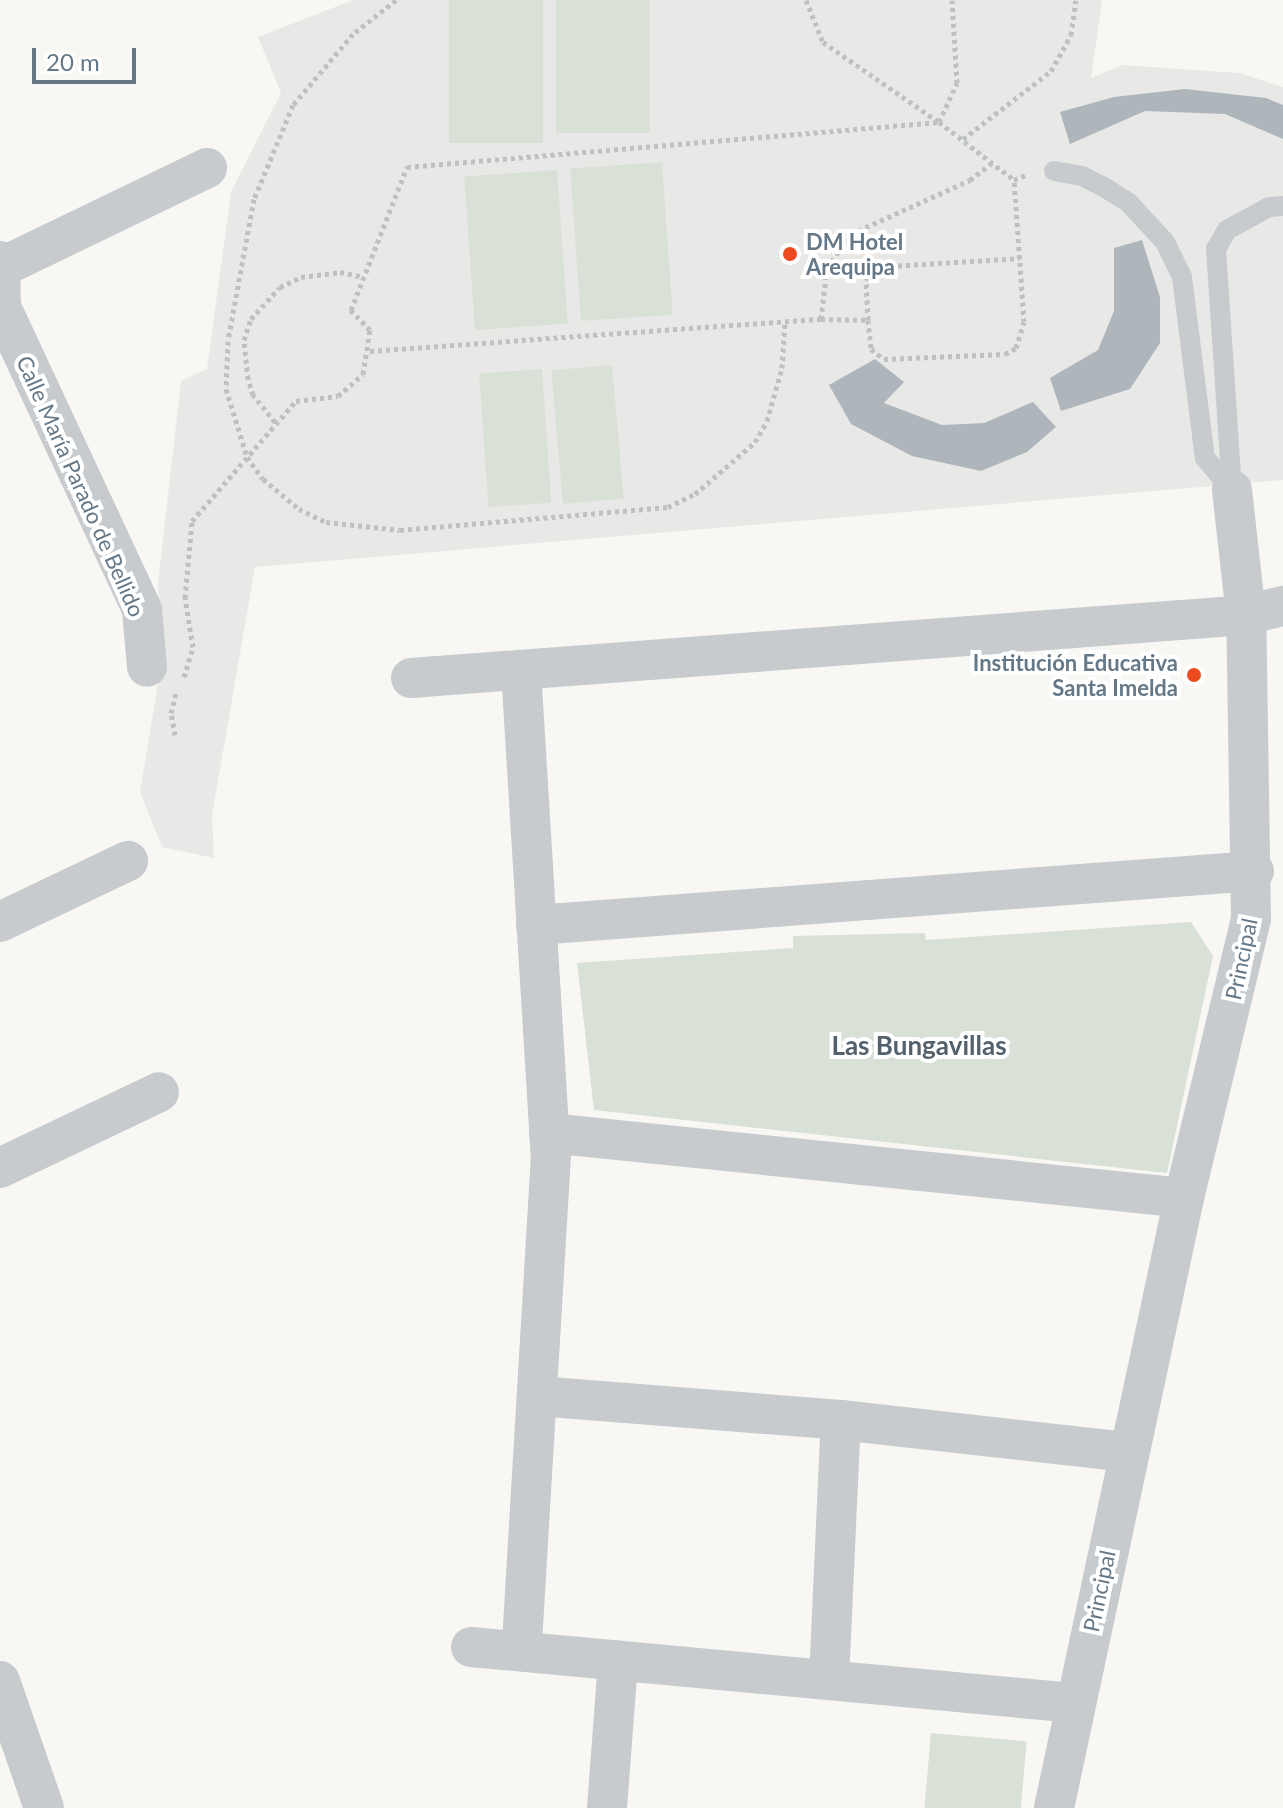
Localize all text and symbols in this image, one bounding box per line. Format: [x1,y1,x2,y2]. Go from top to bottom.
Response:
scale bar [36,32,140,82]
text: 20 m [46,47,100,76]
place label: DM Hotel Arequipa [806,228,903,280]
marker: DM Hotel Arequipa [781,245,799,263]
street label: Calle María Parado de Bellido [11,351,151,621]
place label: Institución Educativa Santa Imelda [973,649,1178,700]
marker: Institución Educativa Santa Imelda [1185,666,1203,684]
street label: Principal [1219,916,1263,1002]
district label: Las Bungavillas [831,1030,1007,1062]
street label: Principal [1077,1548,1121,1634]

